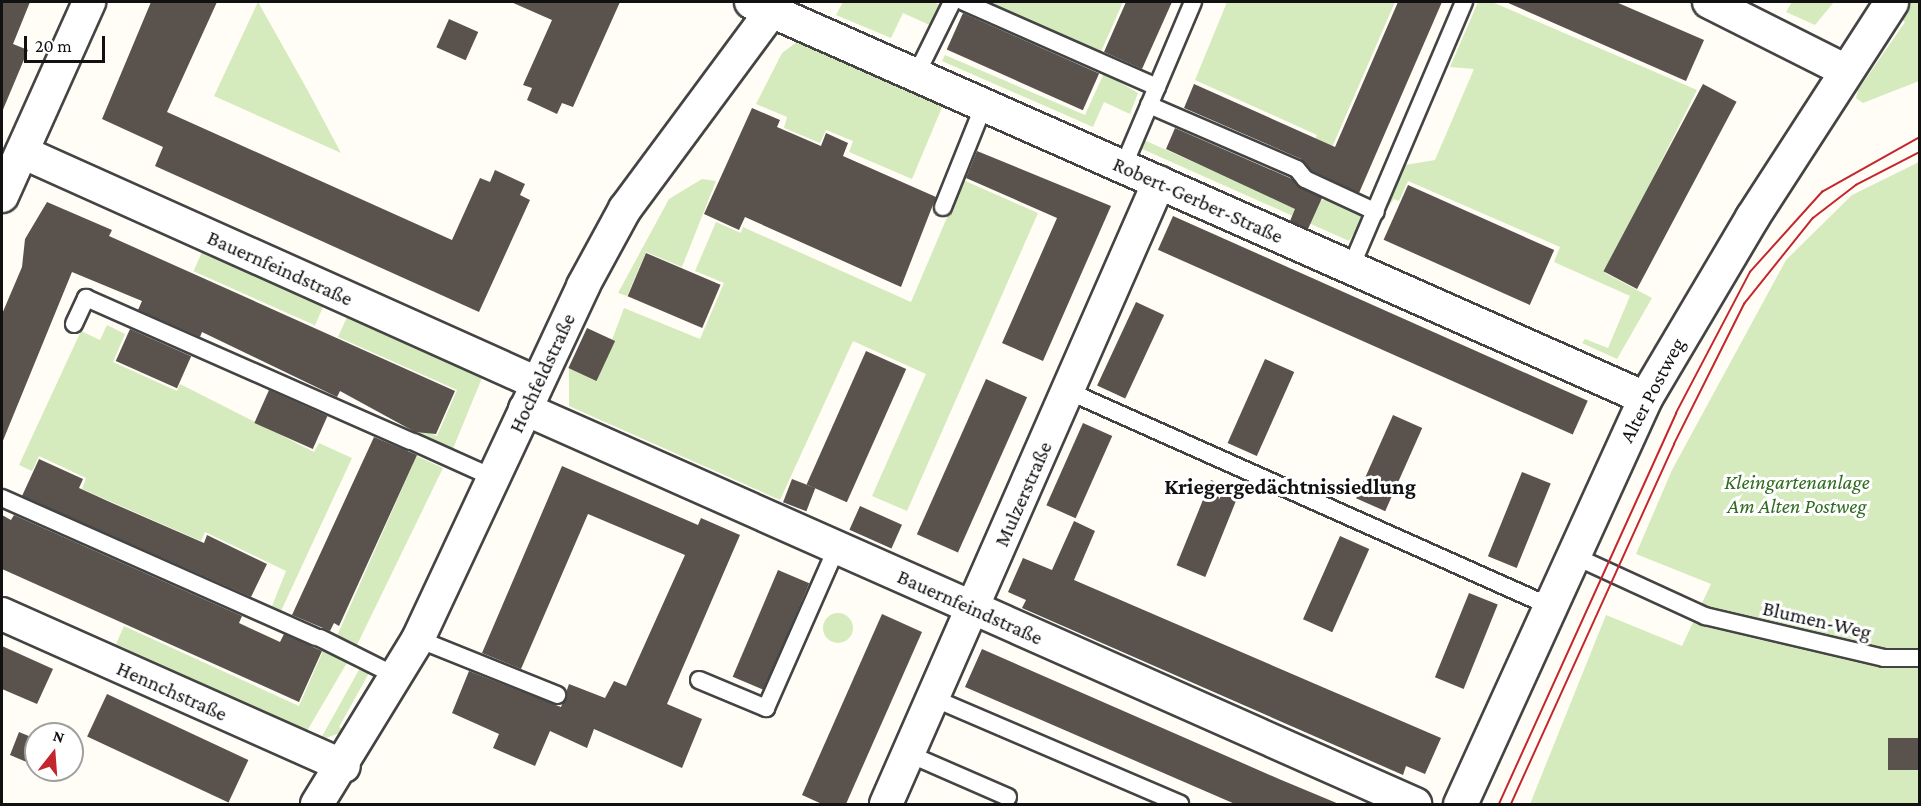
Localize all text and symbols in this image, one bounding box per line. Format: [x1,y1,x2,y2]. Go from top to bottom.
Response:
scale bar [27,24,108,62]
text: 20 m [35,36,72,56]
street label: Robert-Gerber-Straße [1109,151,1287,249]
street label: Bauernfeindstraße [203,225,357,311]
street label: Hochfeldstraße [503,309,581,437]
street label: Alter Postweg [1614,333,1690,447]
street label: Mulzerstraße [989,438,1057,550]
park label: Kleingartenanlage Am Alten Postweg [1724,469,1870,519]
district label: Kriegergedächtnissiedlung [1164,474,1416,500]
street label: Bauernfeindstraße [893,564,1047,650]
street label: Blumen-Weg [1760,595,1874,645]
street label: Hennchstraße [113,655,231,727]
north arrow [24,722,84,782]
text: N [51,726,67,746]

